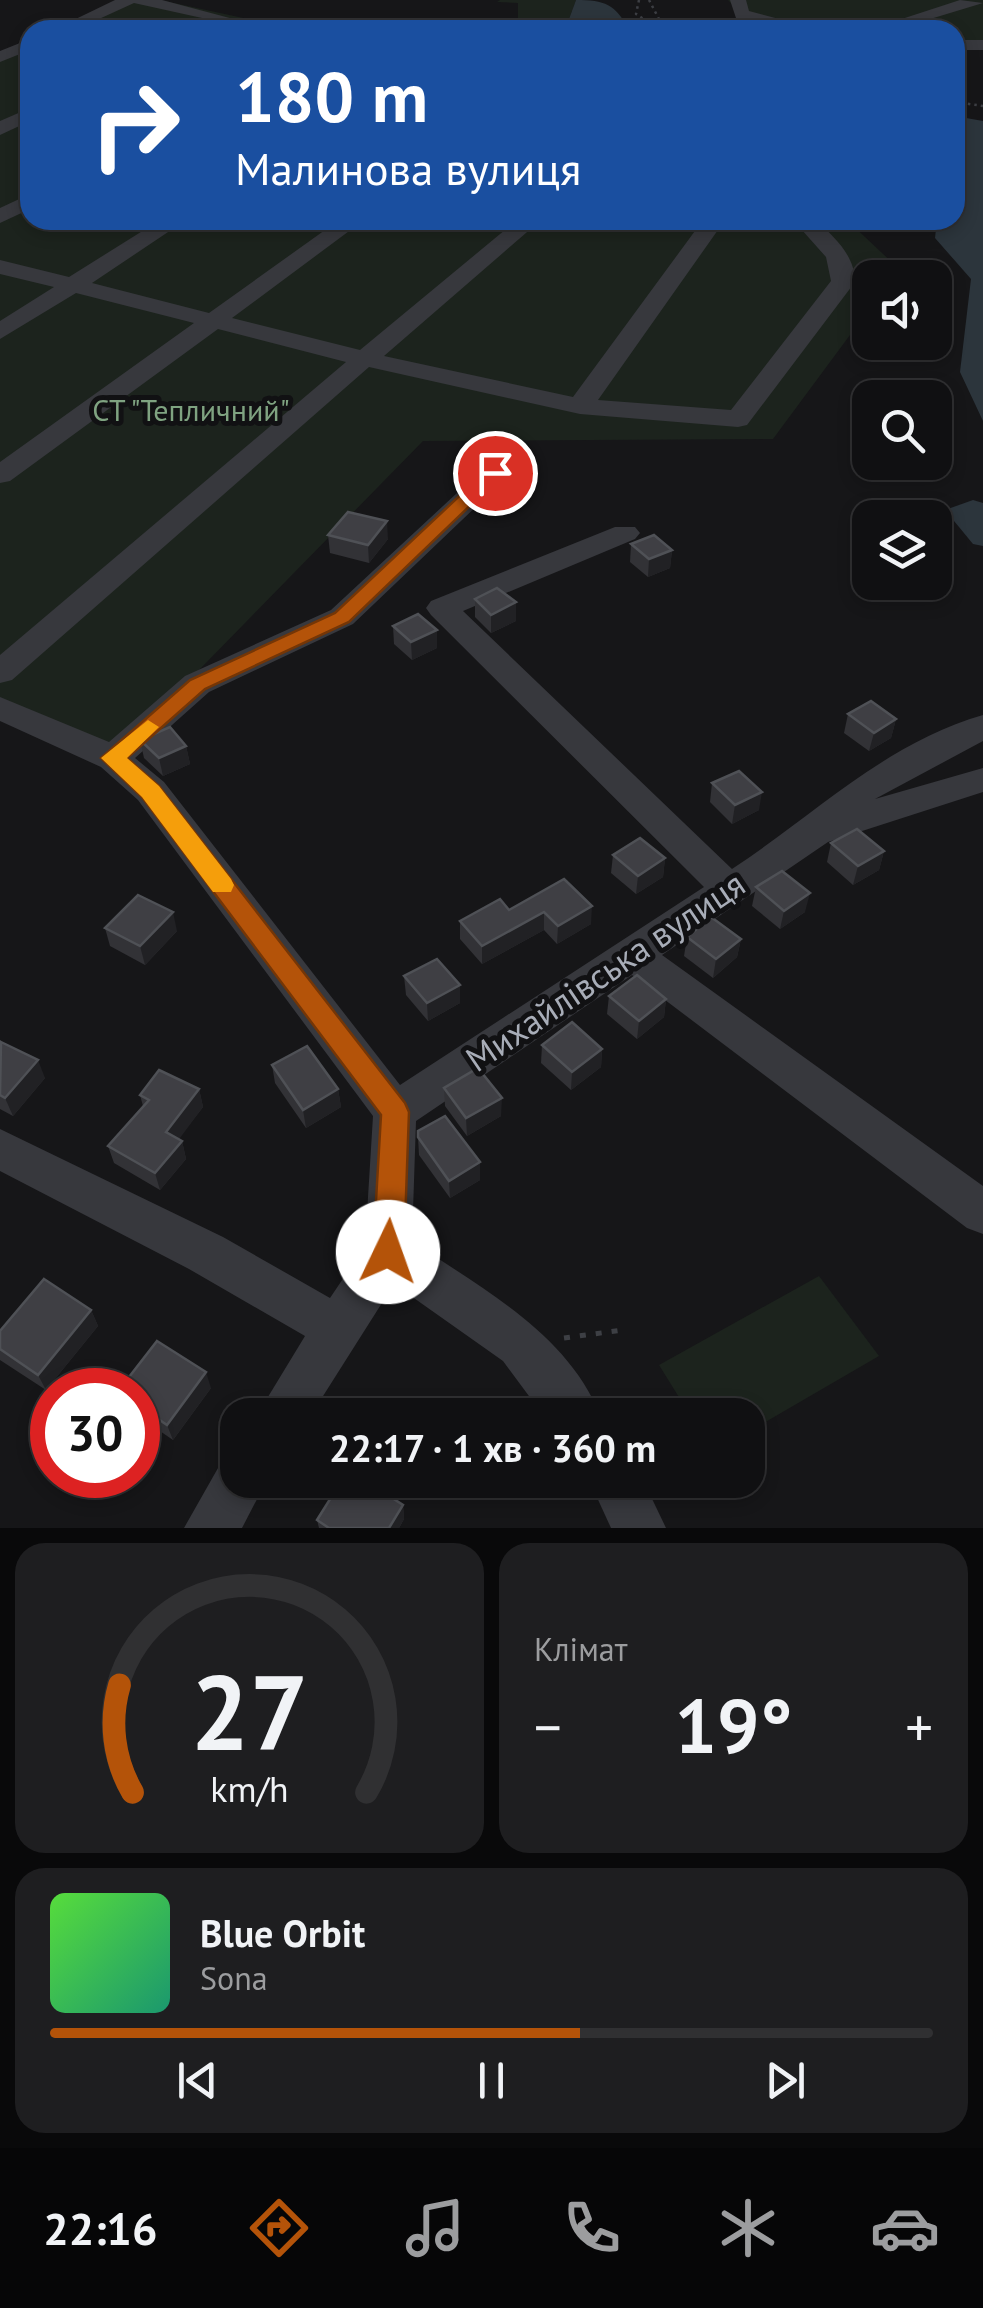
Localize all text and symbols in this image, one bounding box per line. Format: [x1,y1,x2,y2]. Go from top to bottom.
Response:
text: 180 m [235,51,428,141]
icon: right [70,60,200,190]
text: Малинова вулиця [235,139,581,197]
map controls [852,260,952,600]
button: sound [852,260,952,360]
button: search [852,380,952,480]
park label: СТ "Тепличний" [92,390,290,429]
pin [453,431,538,516]
icon: arrive [468,446,523,501]
button: layers [852,500,952,600]
street label: Михайлівська вулиця [457,860,753,1082]
position arrow [336,1200,440,1304]
speed limit sign: 30 [30,1368,160,1498]
text: 22:17 · 1 хв · 360 m [329,1423,656,1472]
text: Клімат [534,1628,627,1670]
text: 27 [191,1644,308,1779]
text: 19° [675,1677,792,1774]
text: − [534,1691,562,1762]
text: + [905,1691,933,1762]
text: km/h [210,1766,289,1812]
text: Blue Orbit [200,1908,365,1957]
text: Sona [200,1957,268,1999]
icon: previous [170,2053,225,2108]
icon: pause [464,2053,519,2108]
icon: next [758,2053,813,2108]
icon: directions [244,2193,314,2263]
icon: music [400,2193,470,2263]
icon: phone [557,2193,627,2263]
icon: climate [713,2193,783,2263]
icon: car [870,2193,940,2263]
text: 22:16 [43,2199,157,2257]

